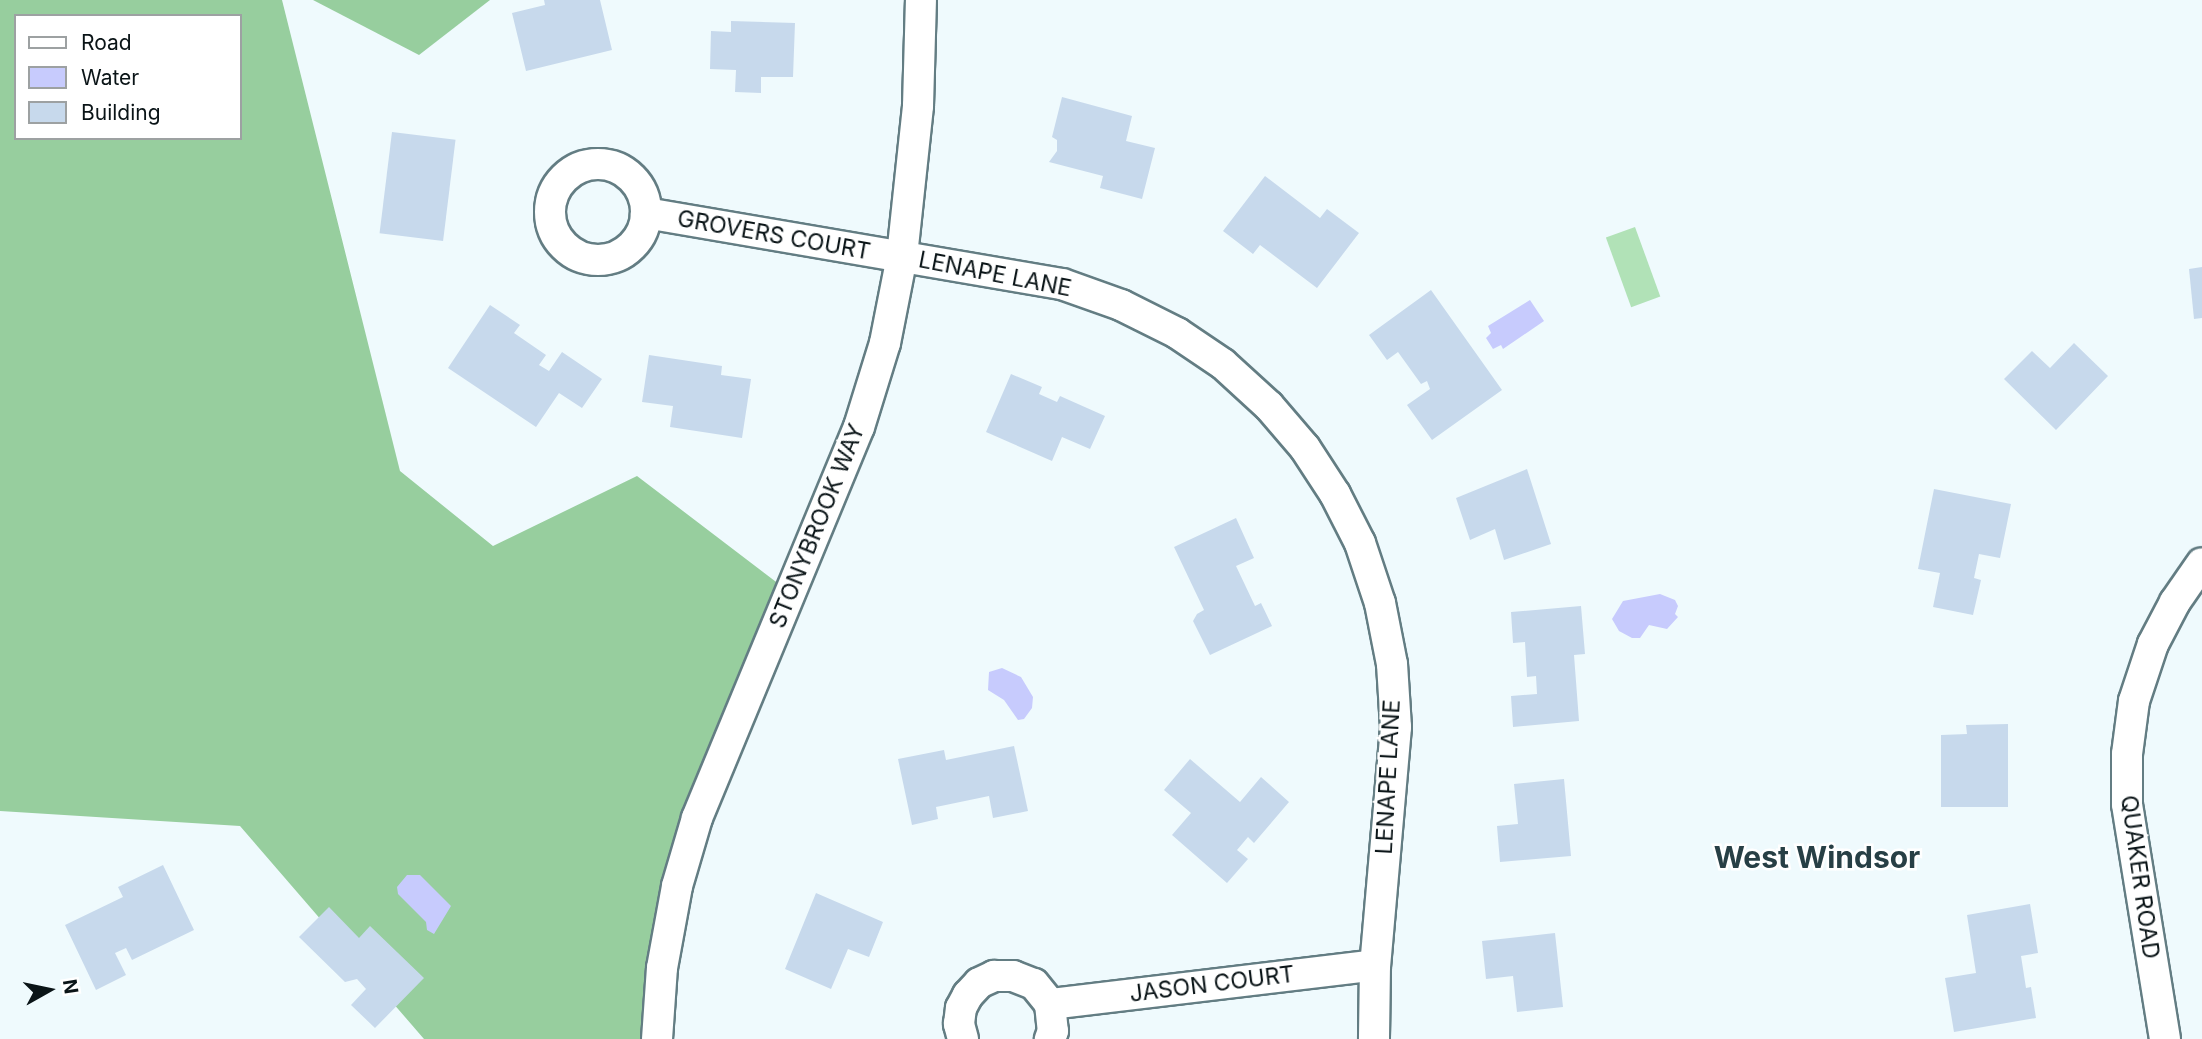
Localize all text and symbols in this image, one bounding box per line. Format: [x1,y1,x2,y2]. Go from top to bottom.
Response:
legend [14,14,242,140]
text: Road [81,30,132,55]
text: Water [81,65,139,90]
text: Building [81,100,161,125]
street label: GROVERS COURT [675,204,873,266]
street label: LENAPE LANE [916,246,1074,302]
street label: STONYBROOK WAY [763,420,871,632]
street label: LENAPE LANE [1370,699,1406,855]
street label: QUAKER ROAD [2115,794,2165,960]
district label: West Windsor [1714,839,1920,875]
north arrow [14,955,84,1025]
street label: JASON COURT [1128,960,1296,1008]
text: N [58,978,83,996]

